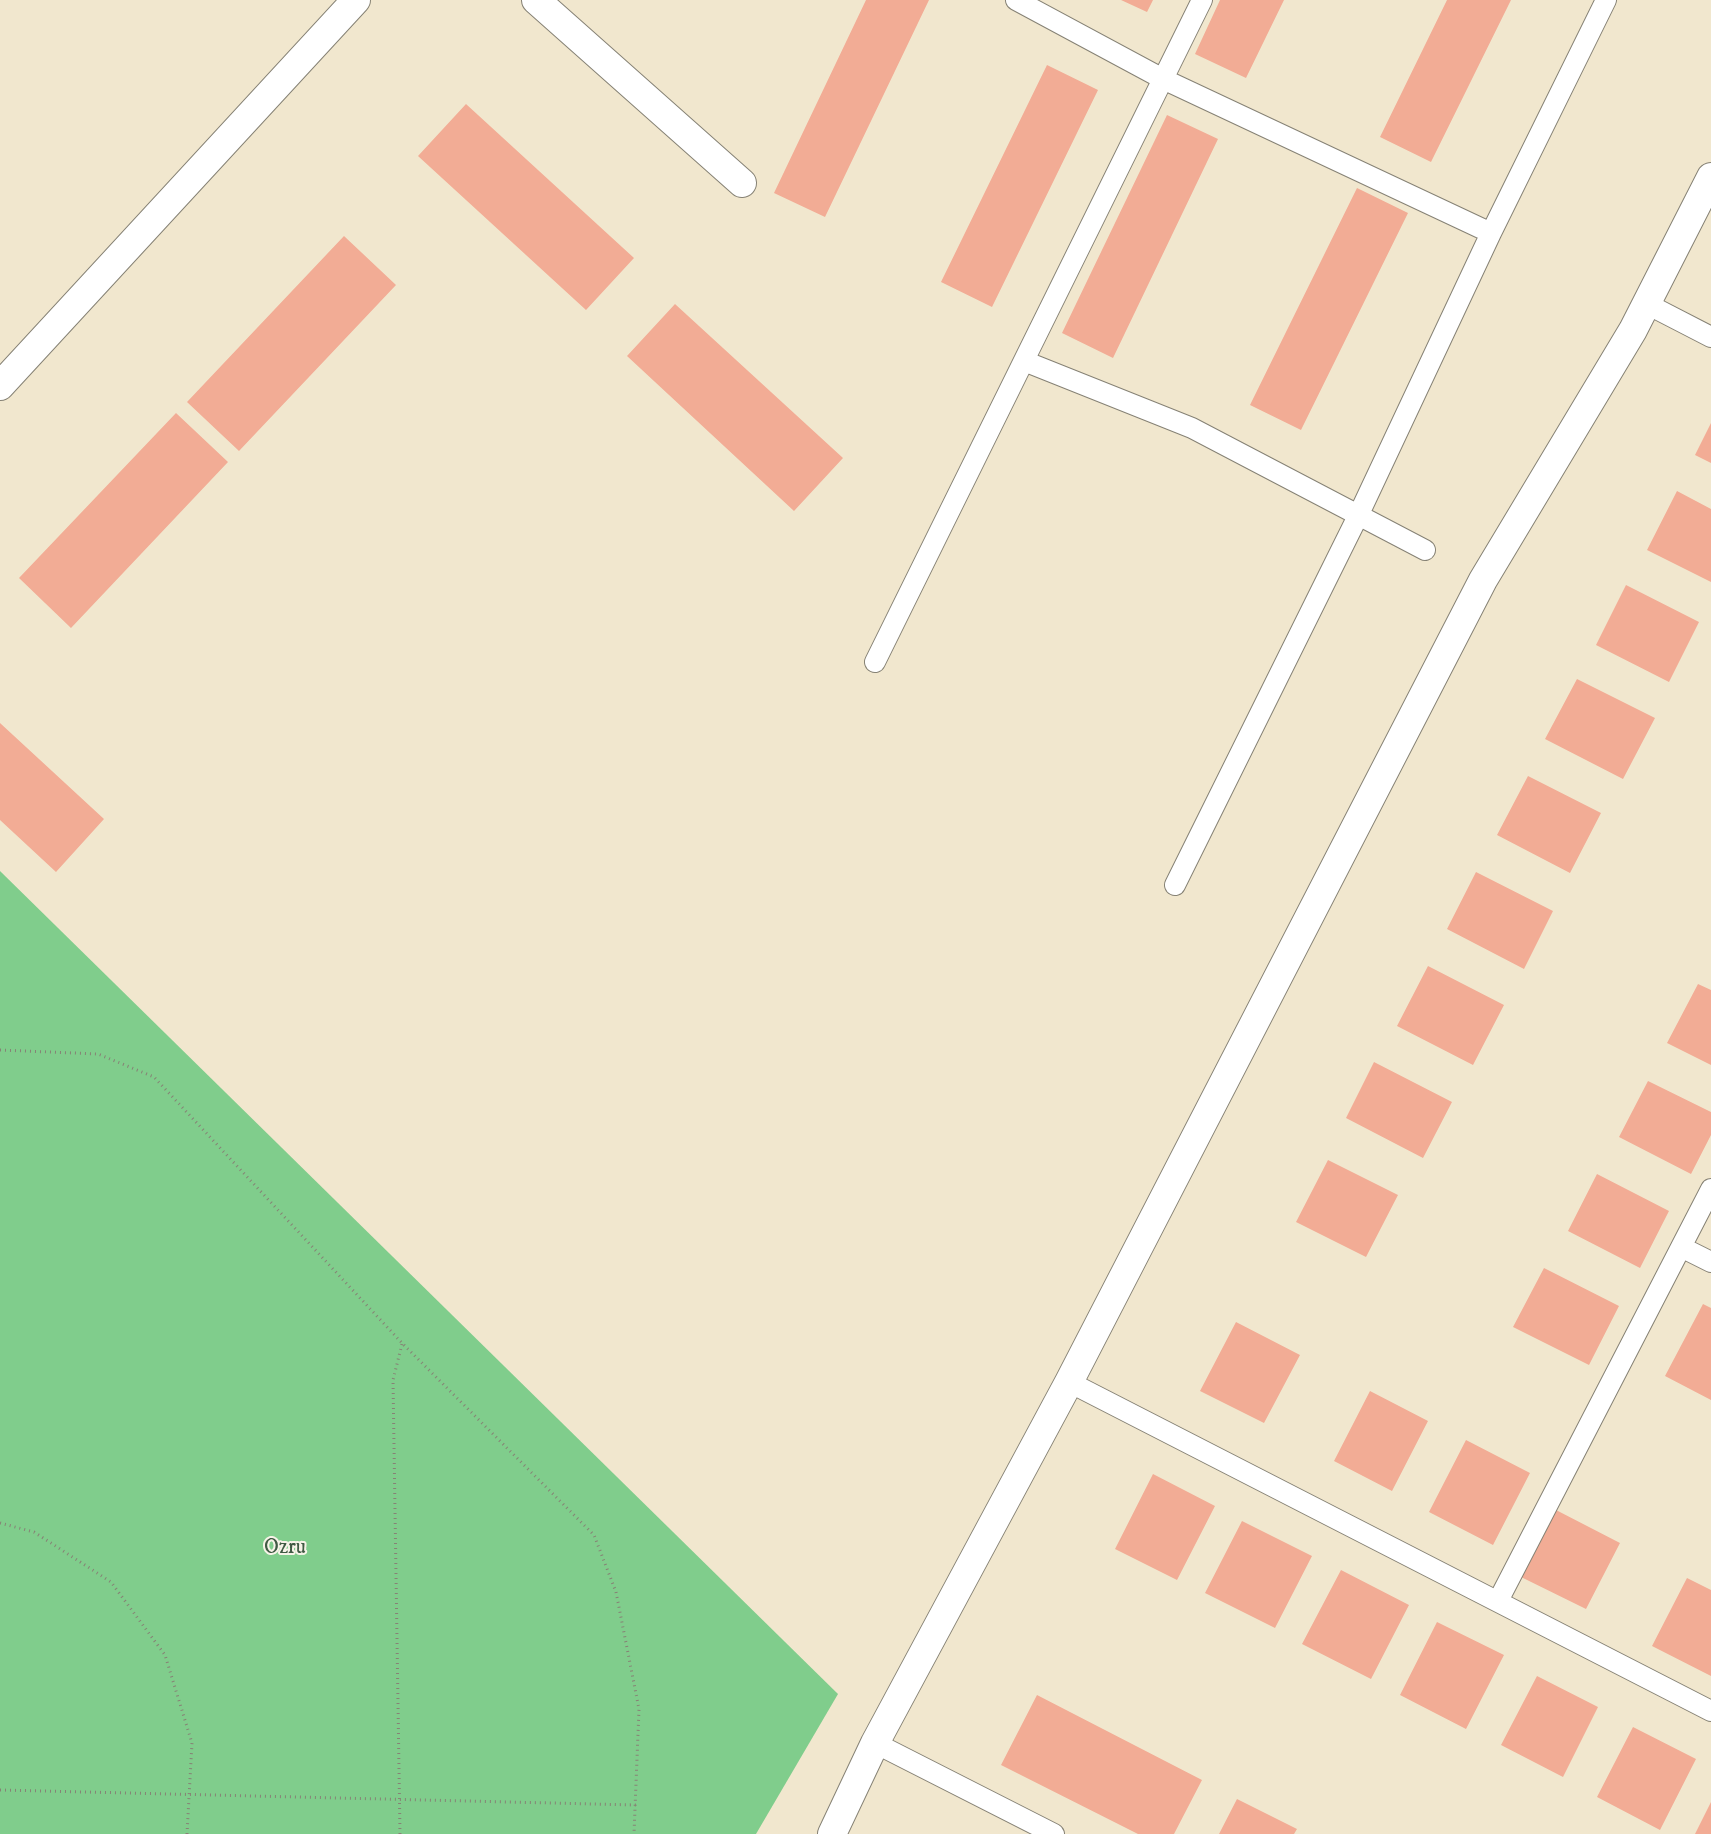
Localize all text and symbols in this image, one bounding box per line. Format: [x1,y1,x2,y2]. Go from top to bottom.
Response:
park label: Ozru [264,1536,306,1562]

